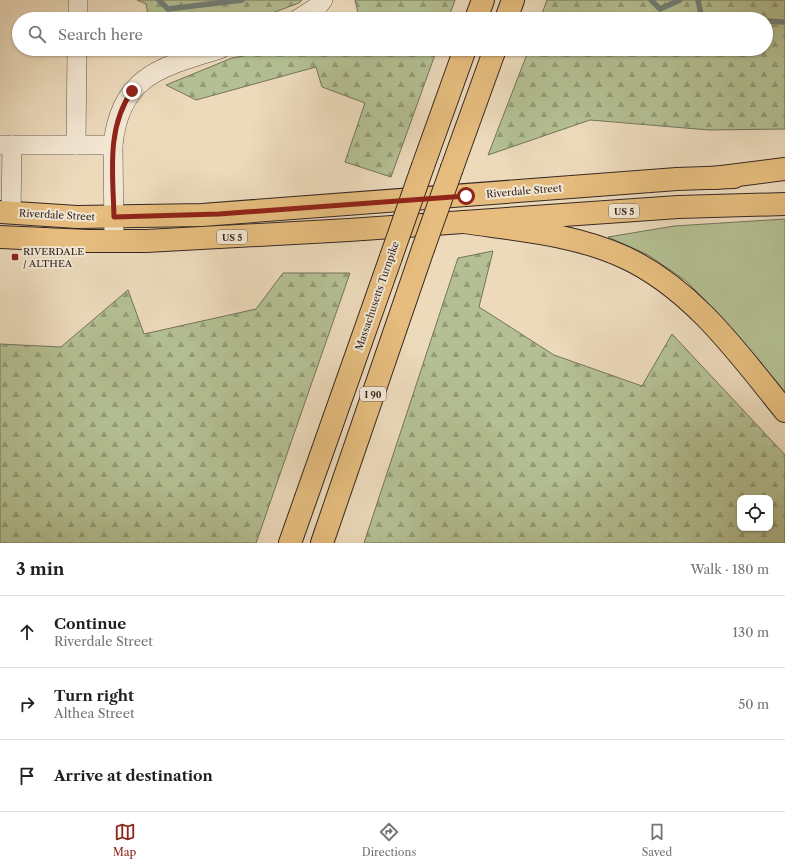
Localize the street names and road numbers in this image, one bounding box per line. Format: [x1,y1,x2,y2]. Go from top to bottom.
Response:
street label: Riverdale Street [486,181,563,201]
road number: US 5 [609,204,639,218]
street label: Riverdale Street [19,207,96,224]
road number: US 5 [217,230,247,244]
street label: Massachusetts Turnpike [352,239,402,352]
road number: I 90 [360,387,386,401]

